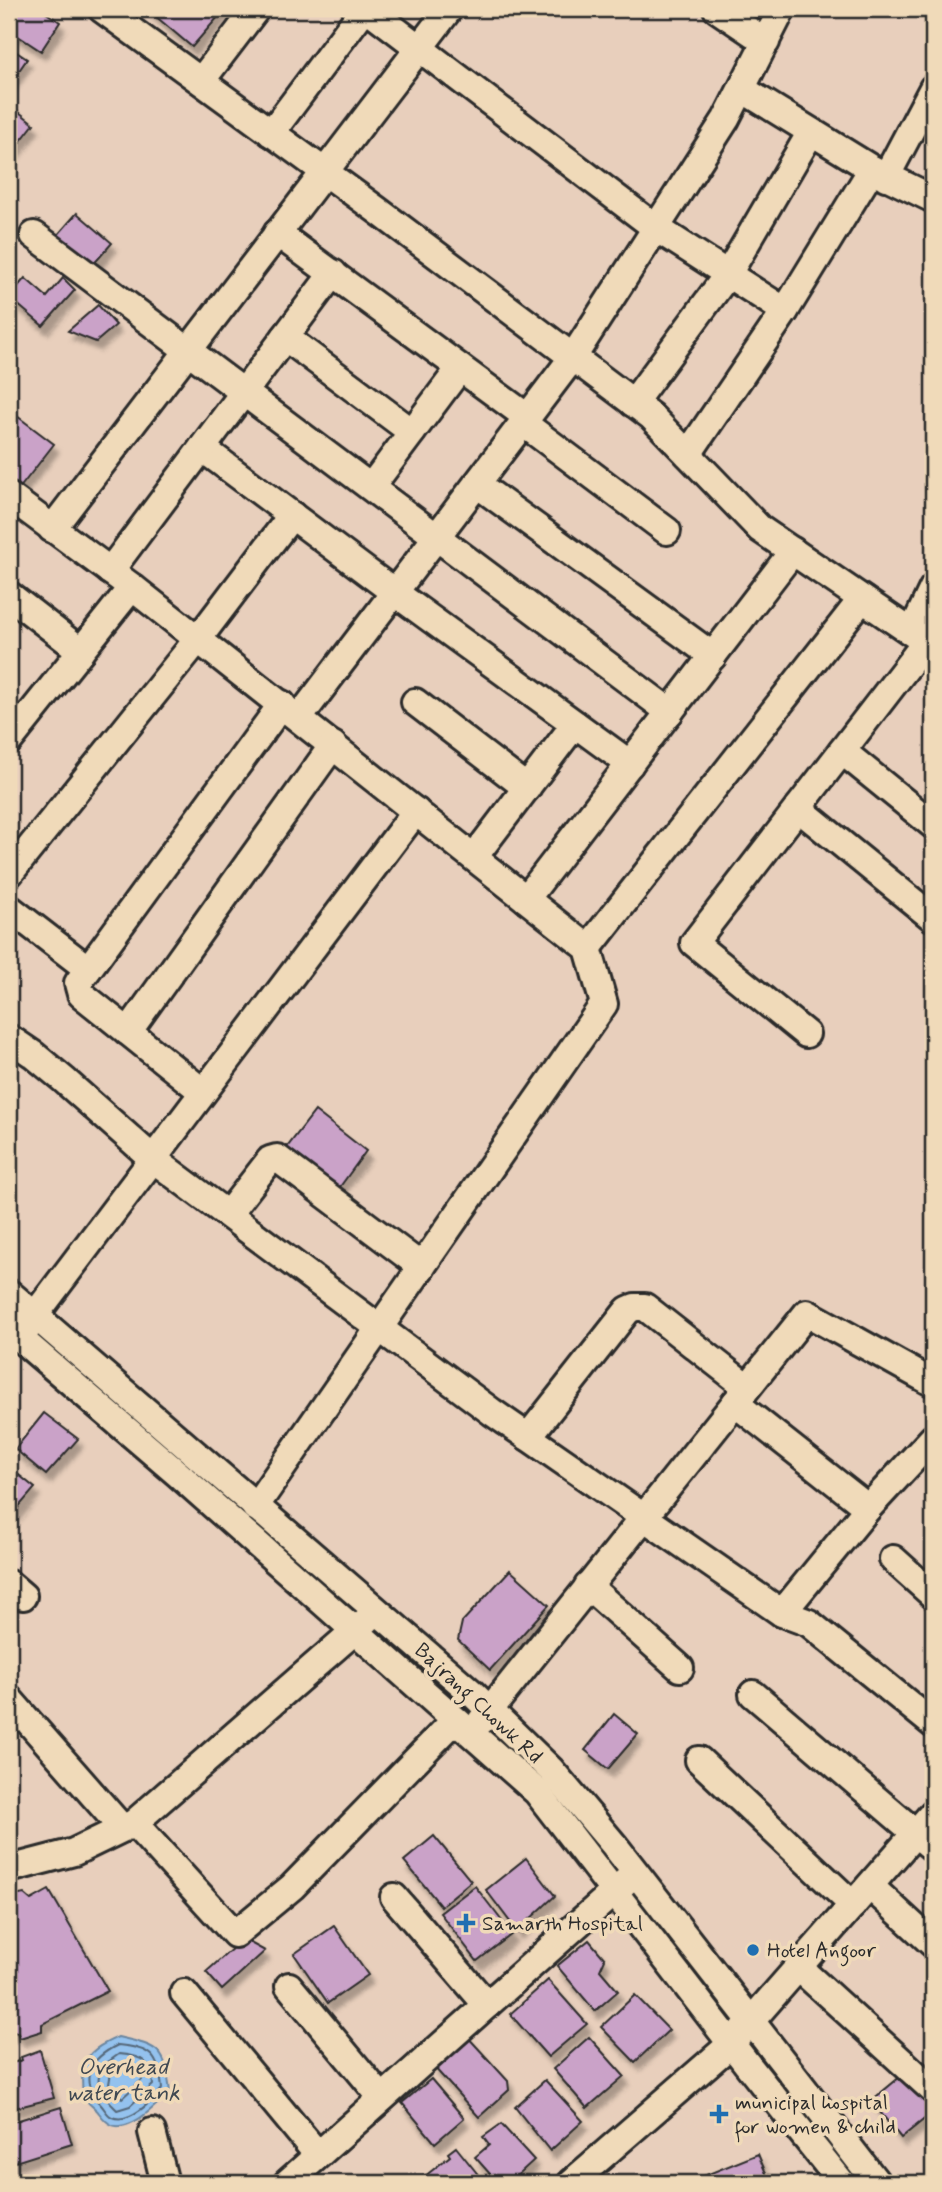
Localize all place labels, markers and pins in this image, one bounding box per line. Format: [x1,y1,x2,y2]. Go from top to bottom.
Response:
place label: Samarth Hospital [482,1910,643,1938]
marker: Samarth Hospital [456,1913,476,1933]
place label: Hotel Angoor [767,1937,876,1967]
marker: Hotel Angoor [745,1942,761,1958]
place label: municipal hospital for women & child [735,2089,896,2143]
marker: municipal hospital for women & child [709,2104,729,2124]

